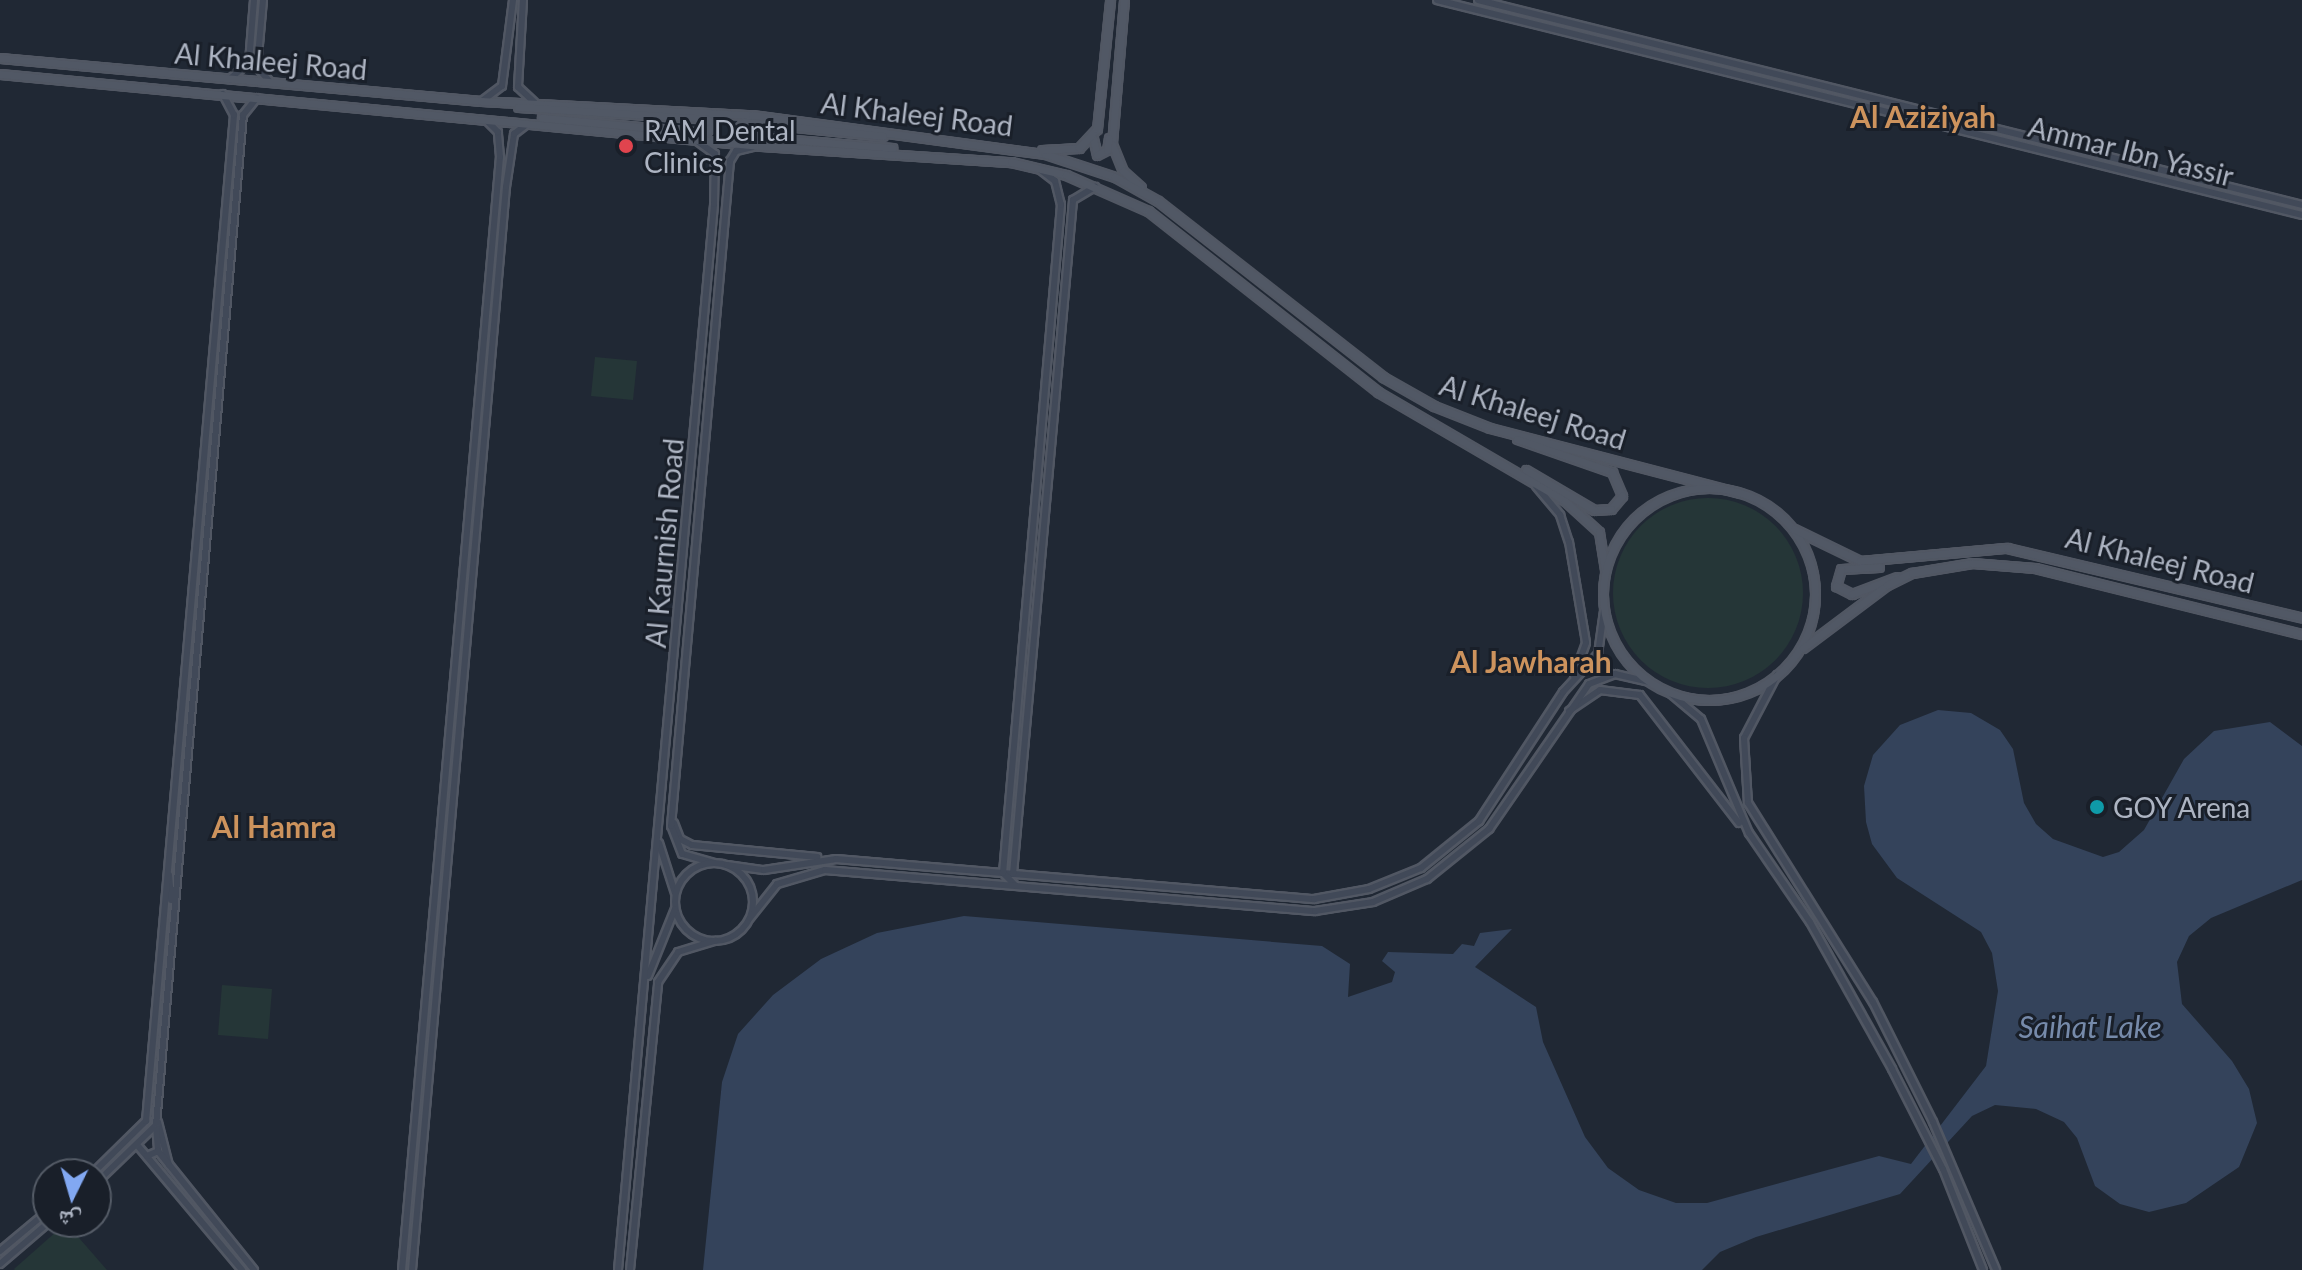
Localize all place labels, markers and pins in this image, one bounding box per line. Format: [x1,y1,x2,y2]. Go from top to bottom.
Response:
place label: RAM Dental Clinics [644,113,796,179]
marker: RAM Dental Clinics [615,135,637,157]
place label: GOY Arena [2113,790,2252,824]
marker: GOY Arena [2088,798,2106,816]

